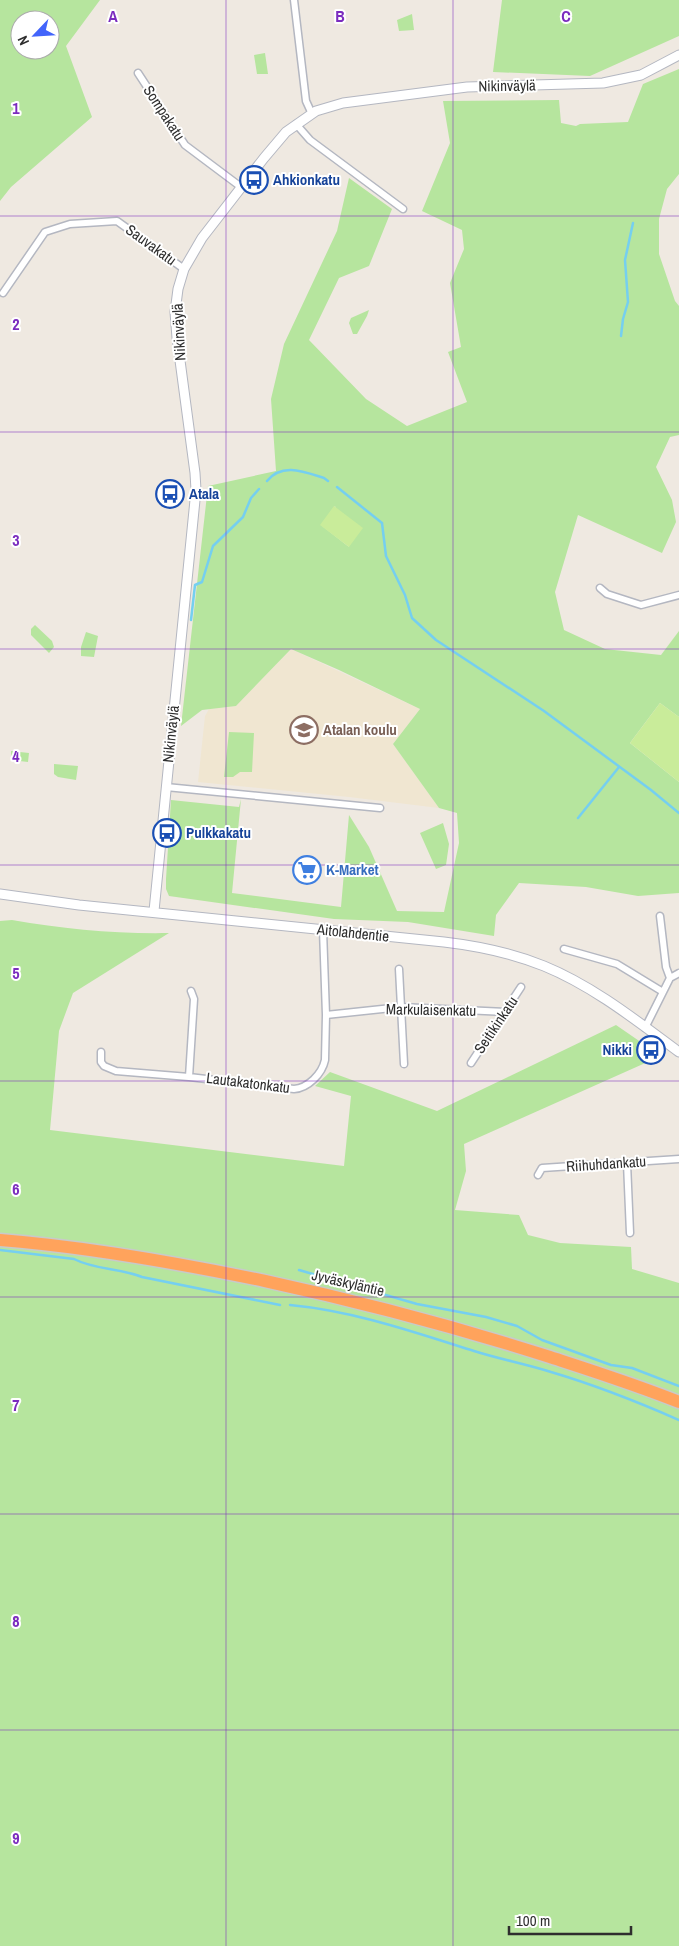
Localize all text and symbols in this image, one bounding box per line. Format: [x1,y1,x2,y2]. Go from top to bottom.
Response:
text: A [108,5,118,27]
text: B [335,5,345,27]
text: C [561,5,571,27]
north arrow [10,10,60,60]
text: N [13,33,33,48]
street label: Nikinväylä [478,74,536,96]
street label: Sompakatu [139,81,190,145]
text: 1 [12,97,20,119]
bus stop icon: Ahkionkatu [239,165,269,195]
place label: Ahkionkatu [273,169,340,190]
street label: Sauvakatu [122,219,181,270]
street label: Nikinväylä [167,303,190,361]
text: 2 [12,313,20,335]
bus stop icon: Atala [155,479,185,509]
place label: Atala [189,483,219,504]
text: 3 [12,529,20,551]
street label: Nikinväylä [157,704,184,764]
school or university icon: Atalan koulu [289,715,319,745]
place label: Atalan koulu [323,719,397,740]
text: 4 [12,745,20,767]
bus stop icon: Pulkkakatu [152,818,182,848]
place label: Pulkkakatu [186,822,251,843]
supermarket icon: K-Market [292,855,322,885]
place label: K-Market [326,859,379,880]
street label: Aitolahdentie [315,918,390,947]
text: 5 [12,962,20,984]
street label: Seitikinkatu [469,992,522,1058]
street label: Markulaisenkatu [386,998,476,1021]
bus stop icon: Nikki [636,1035,666,1065]
place label: Nikki [603,1039,632,1060]
street label: Lautakatonkatu [205,1067,291,1098]
street label: Riihuhdankatu [565,1150,647,1177]
text: 6 [12,1178,20,1200]
street label: Jyväskyläntie [310,1264,387,1301]
text: 7 [12,1394,20,1416]
text: 8 [12,1610,20,1632]
text: 9 [12,1827,20,1849]
scale bar [509,1904,632,1936]
text: 100 m [516,1910,550,1931]

